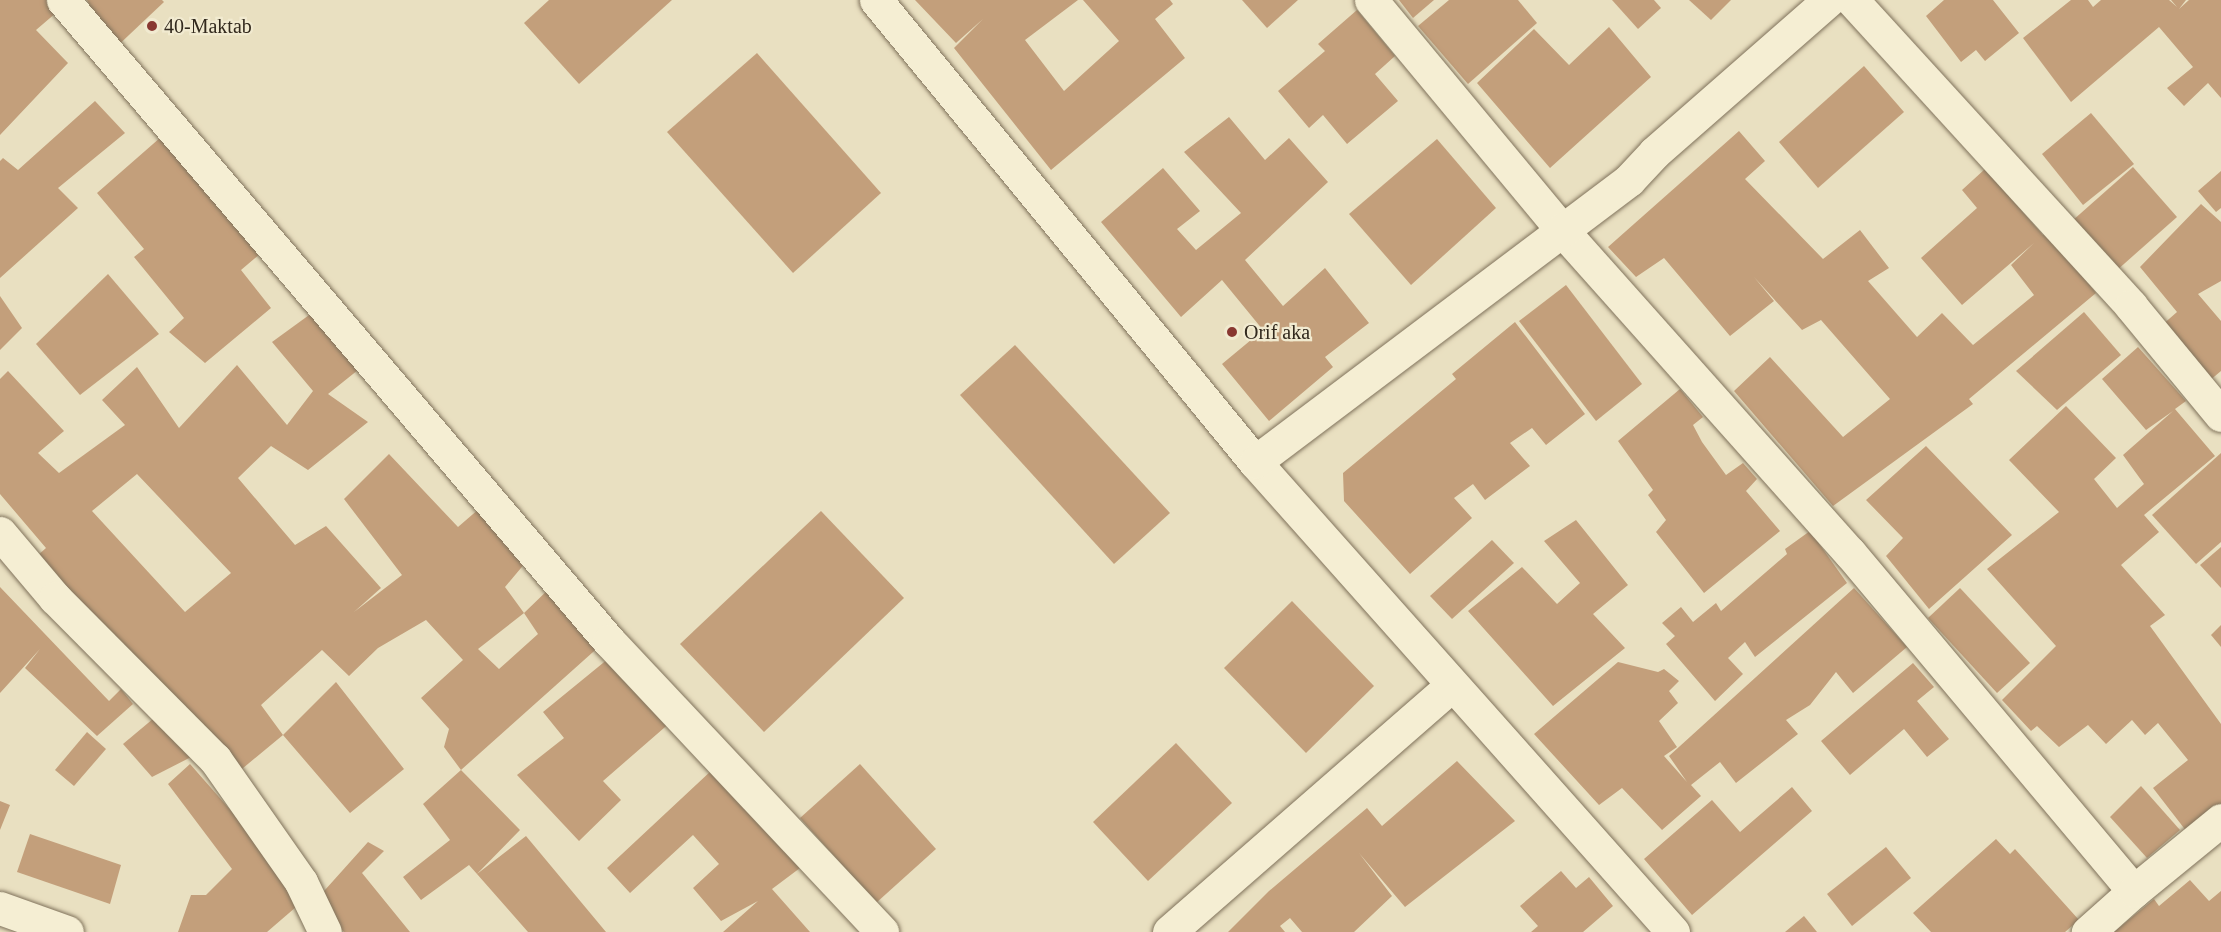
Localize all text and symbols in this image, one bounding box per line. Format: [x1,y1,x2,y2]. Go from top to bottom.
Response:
place label: 40-Maktab [164,14,252,38]
marker: 40-Maktab [145,19,159,33]
place label: Orif aka [1244,320,1310,344]
marker: Orif aka [1225,325,1239,339]

